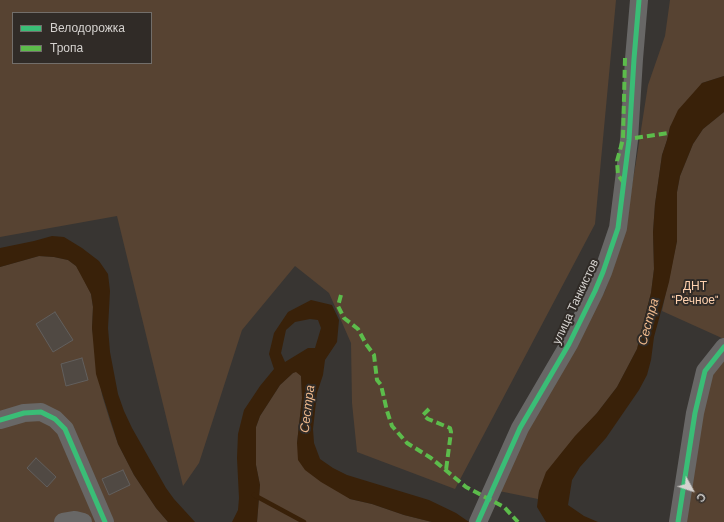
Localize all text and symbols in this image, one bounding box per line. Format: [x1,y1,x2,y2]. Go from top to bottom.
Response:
legend [12,12,152,64]
text: Велодорожка [50,20,125,36]
text: Тропа [50,40,83,56]
street label: улица Танкистов [550,257,602,347]
park label: ДНТ "Речное" [672,280,718,308]
water label: Сестра [635,297,663,347]
water label: Сестра [297,384,319,434]
north arrow [672,470,712,510]
text: С [693,490,709,505]

